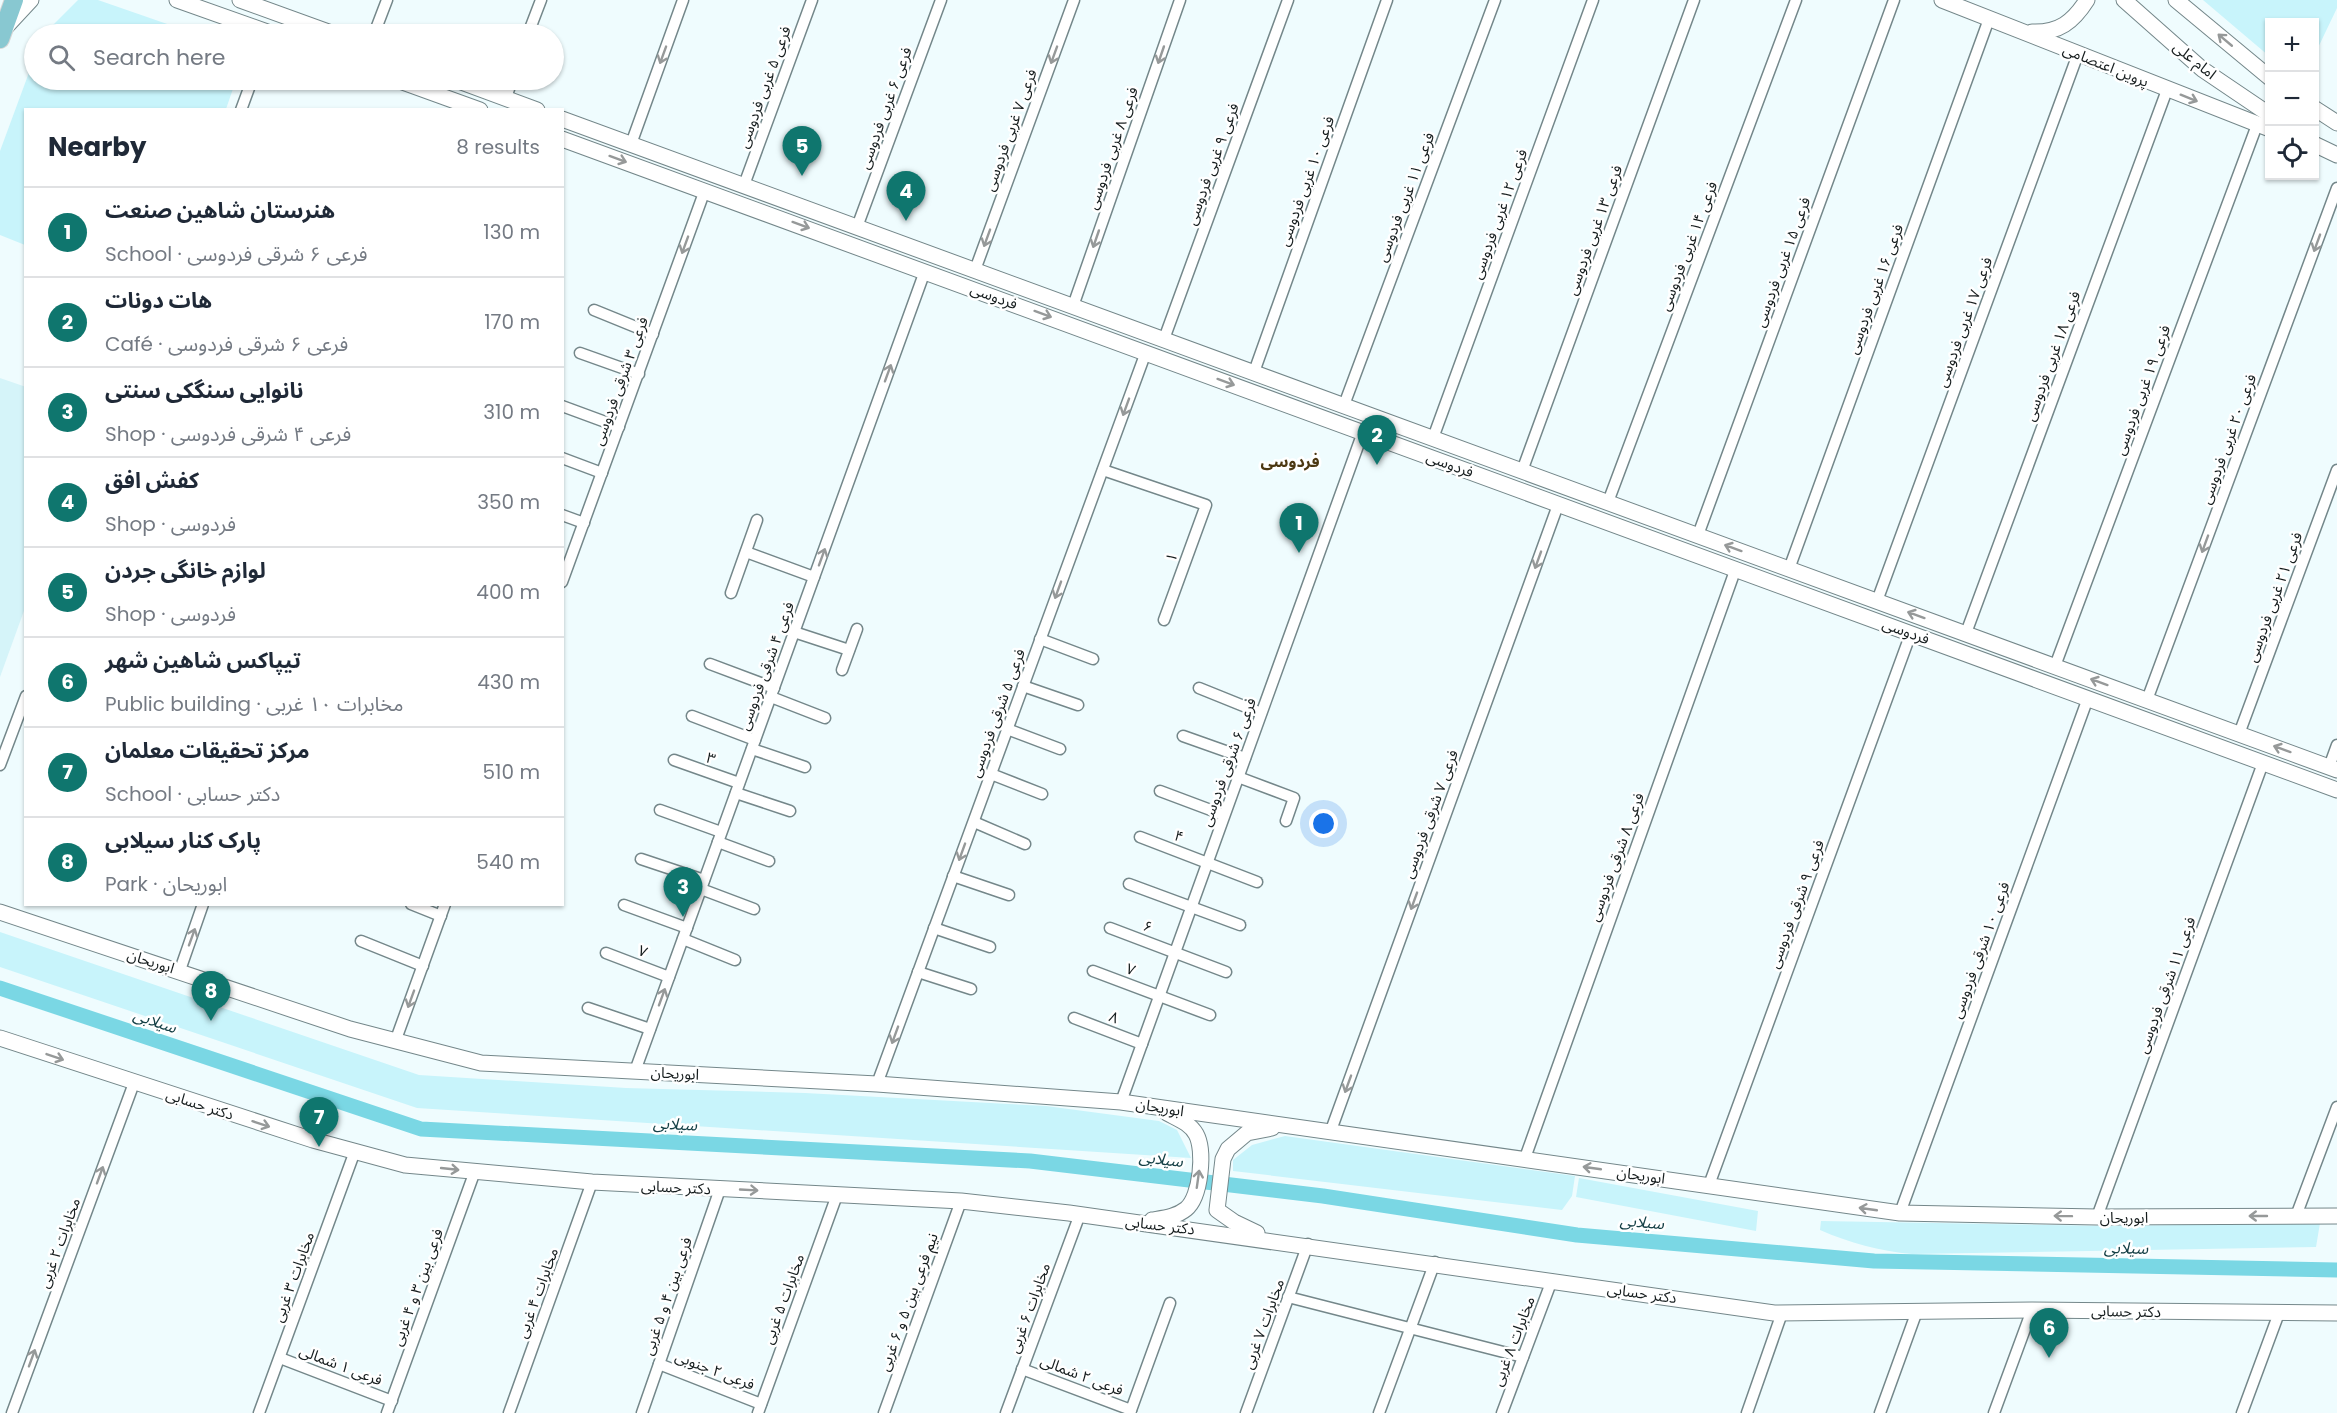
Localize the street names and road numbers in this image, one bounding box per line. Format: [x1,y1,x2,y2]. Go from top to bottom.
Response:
street label: فرعی ۵ غربی فردوسی [732,23,796,151]
street label: امام علی [2168,36,2221,85]
street label: پروین اعتصامی [2060,38,2152,92]
street label: فرعی ۶ غربی فردوسی [853,44,917,172]
street label: فرعی ۷ غربی فردوسی [978,66,1042,194]
street label: فرعی ۸ غربی فردوسی [1081,84,1143,212]
street label: فرعی ۹ غربی فردوسی [1180,100,1244,228]
street label: فرعی ۱۰ غربی فردوسی [1273,113,1339,249]
street label: فرعی ۱۱ غربی فردوسی [1371,129,1439,265]
street label: فرعی ۱۲ غربی فردوسی [1466,146,1532,282]
street label: فرعی ۱۳ غربی فردوسی [1561,162,1627,298]
street label: فرعی ۱۴ غربی فردوسی [1654,178,1722,314]
street label: فرعی ۱۵ غربی فردوسی [1749,194,1815,330]
street label: فرعی ۱۶ غربی فردوسی [1842,221,1908,357]
street label: فرعی ۱۷ غربی فردوسی [1931,254,1997,390]
street label: فردوسی [967,278,1021,314]
street label: فرعی ۱۸ غربی فردوسی [2019,288,2085,424]
street label: فرعی ۳ شرقی فردوسی [587,314,653,448]
street label: فرعی ۱۹ غربی فردوسی [2109,322,2175,458]
street label: فرعی ۲۰ غربی فردوسی [2195,371,2261,507]
street label: فردوسی [1423,446,1477,482]
street label: فرعی ۲۱ غربی فردوسی [2241,529,2307,665]
street label: ۱ [1160,549,1182,565]
street label: فرعی ۴ شرقی فردوسی [733,599,799,733]
street label: فردوسی [1879,613,1933,649]
street label: فرعی ۵ شرقی فردوسی [964,646,1030,780]
street label: فرعی ۶ شرقی فردوسی [1195,695,1261,829]
street label: ۳ [704,747,719,769]
street label: فرعی ۷ شرقی فردوسی [1397,747,1463,881]
street label: فرعی ۸ شرقی فردوسی [1583,790,1649,924]
street label: ۴ [1171,825,1187,847]
street label: فرعی ۹ شرقی فردوسی [1763,837,1829,971]
street label: فرعی ۱۰ شرقی فردوسی [1946,879,2015,1021]
street label: فرعی ۱۱ شرقی فردوسی [2132,914,2201,1056]
street label: ۶ [1140,915,1156,937]
street label: ۷ [635,940,651,962]
street label: ابوریحان [125,944,177,978]
street label: ۷ [1123,958,1139,980]
street label: ۸ [1106,1006,1122,1028]
street label: ابوریحان [650,1061,700,1085]
street label: دکتر حسابی [164,1083,236,1125]
street label: ابوریحان [1134,1093,1186,1121]
street label: ابوریحان [1616,1161,1666,1189]
street label: دکتر حسابی [641,1175,711,1199]
street label: مخابرات ۲ غربی [33,1195,85,1291]
street label: ابوریحان [2100,1207,2148,1228]
street label: دکتر حسابی [1124,1210,1196,1240]
street label: فرعی بین ۳ و ۴ غربی [386,1225,448,1349]
street label: مخابرات ۳ غربی [267,1229,319,1325]
street label: نیم فرعی بین ۵ و ۶ غربی [873,1230,944,1374]
street label: فرعی بین ۴ و ۵ غربی [637,1234,697,1358]
street label: مخابرات ۴ غربی [511,1245,563,1341]
street label: مخابرات ۵ غربی [757,1251,809,1347]
street label: مخابرات ۶ غربی [1003,1260,1055,1356]
street label: مخابرات ۷ غربی [1237,1276,1289,1372]
street label: دکتر حسابی [1606,1278,1678,1308]
street label: مخابرات ۸ غربی [1486,1293,1540,1389]
street label: دکتر حسابی [2091,1300,2161,1322]
street label: فرعی ۱ شمالی [297,1340,386,1391]
street label: فرعی ۲ جنوبی [672,1345,758,1395]
street label: فرعی ۲ شمالی [1038,1350,1127,1401]

